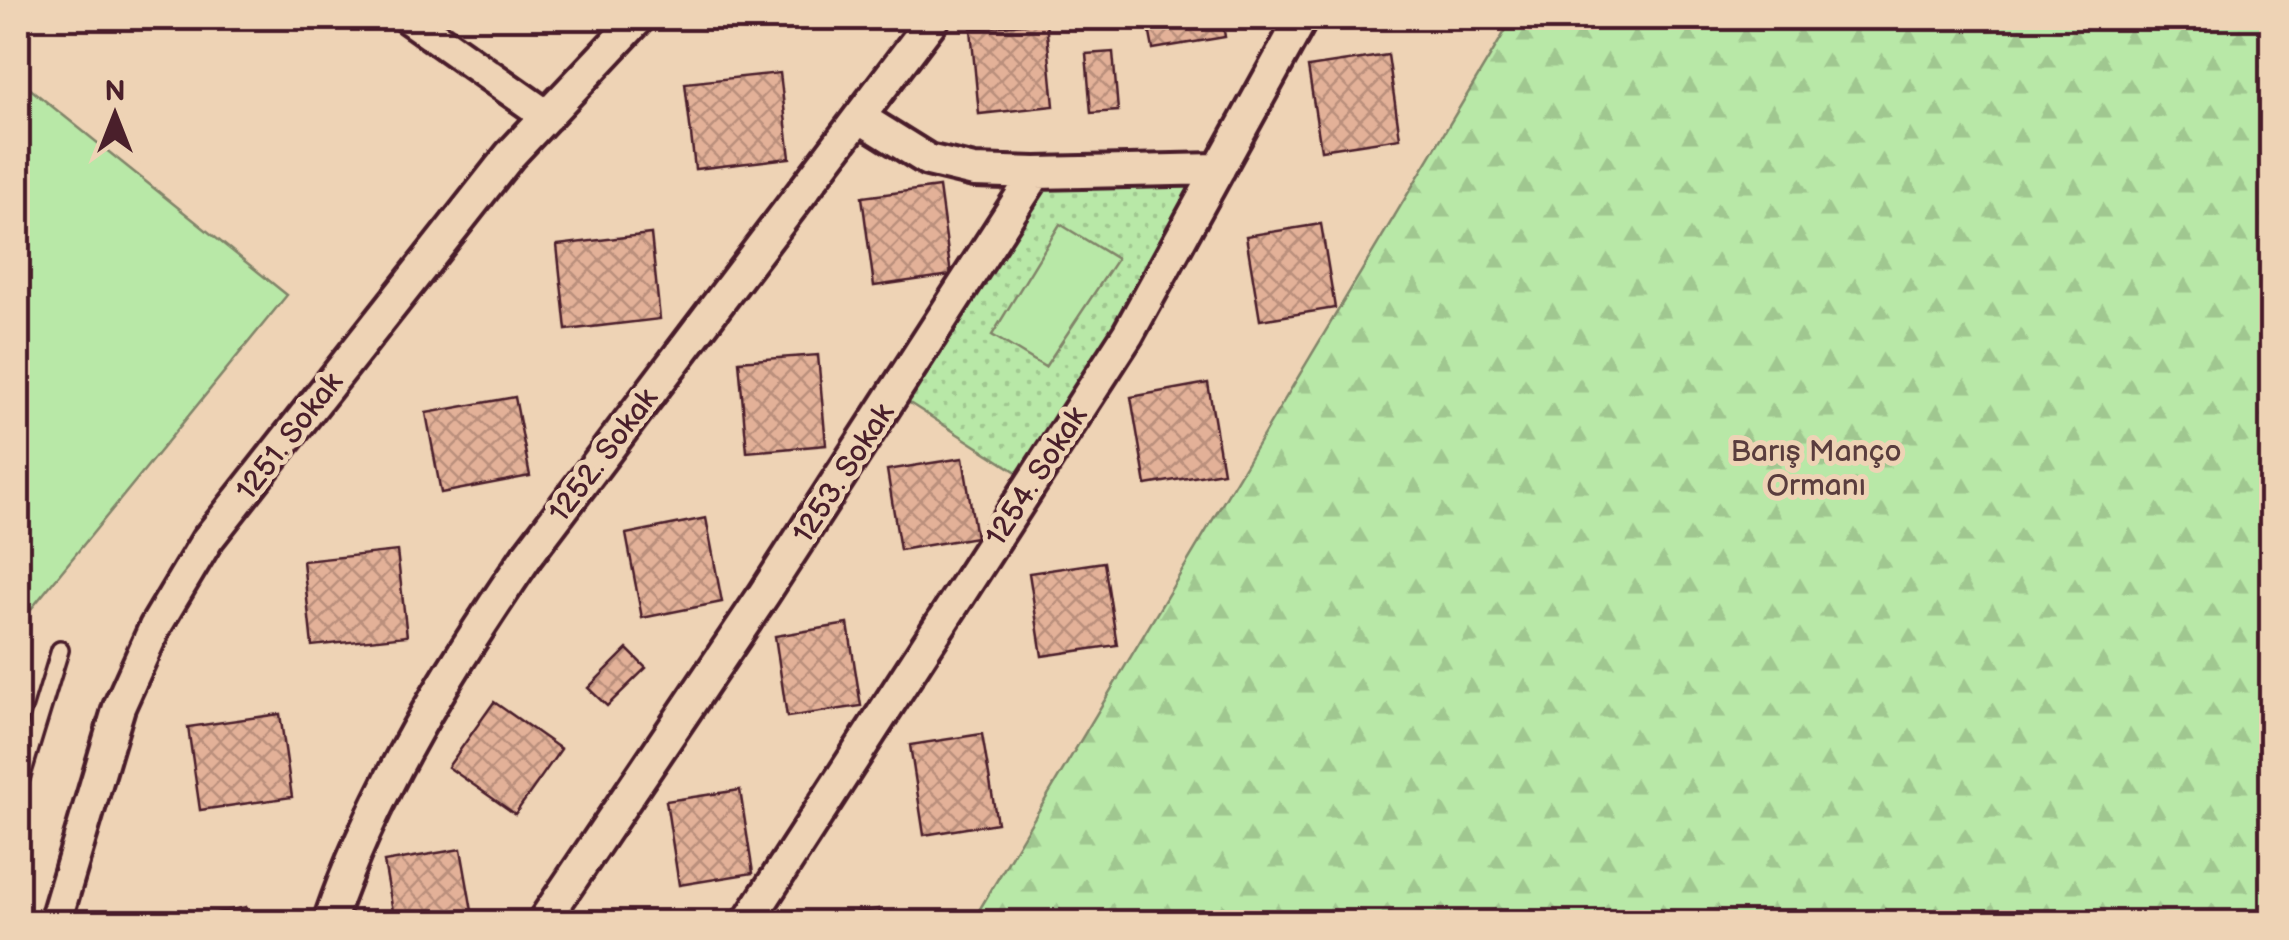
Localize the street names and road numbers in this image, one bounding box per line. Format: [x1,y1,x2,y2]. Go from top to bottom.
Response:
street label: 1251. Sokak [229,365,351,508]
street label: 1252. Sokak [542,381,666,530]
street label: 1253. Sokak [785,397,902,550]
street label: 1254. Sokak [978,400,1095,553]

